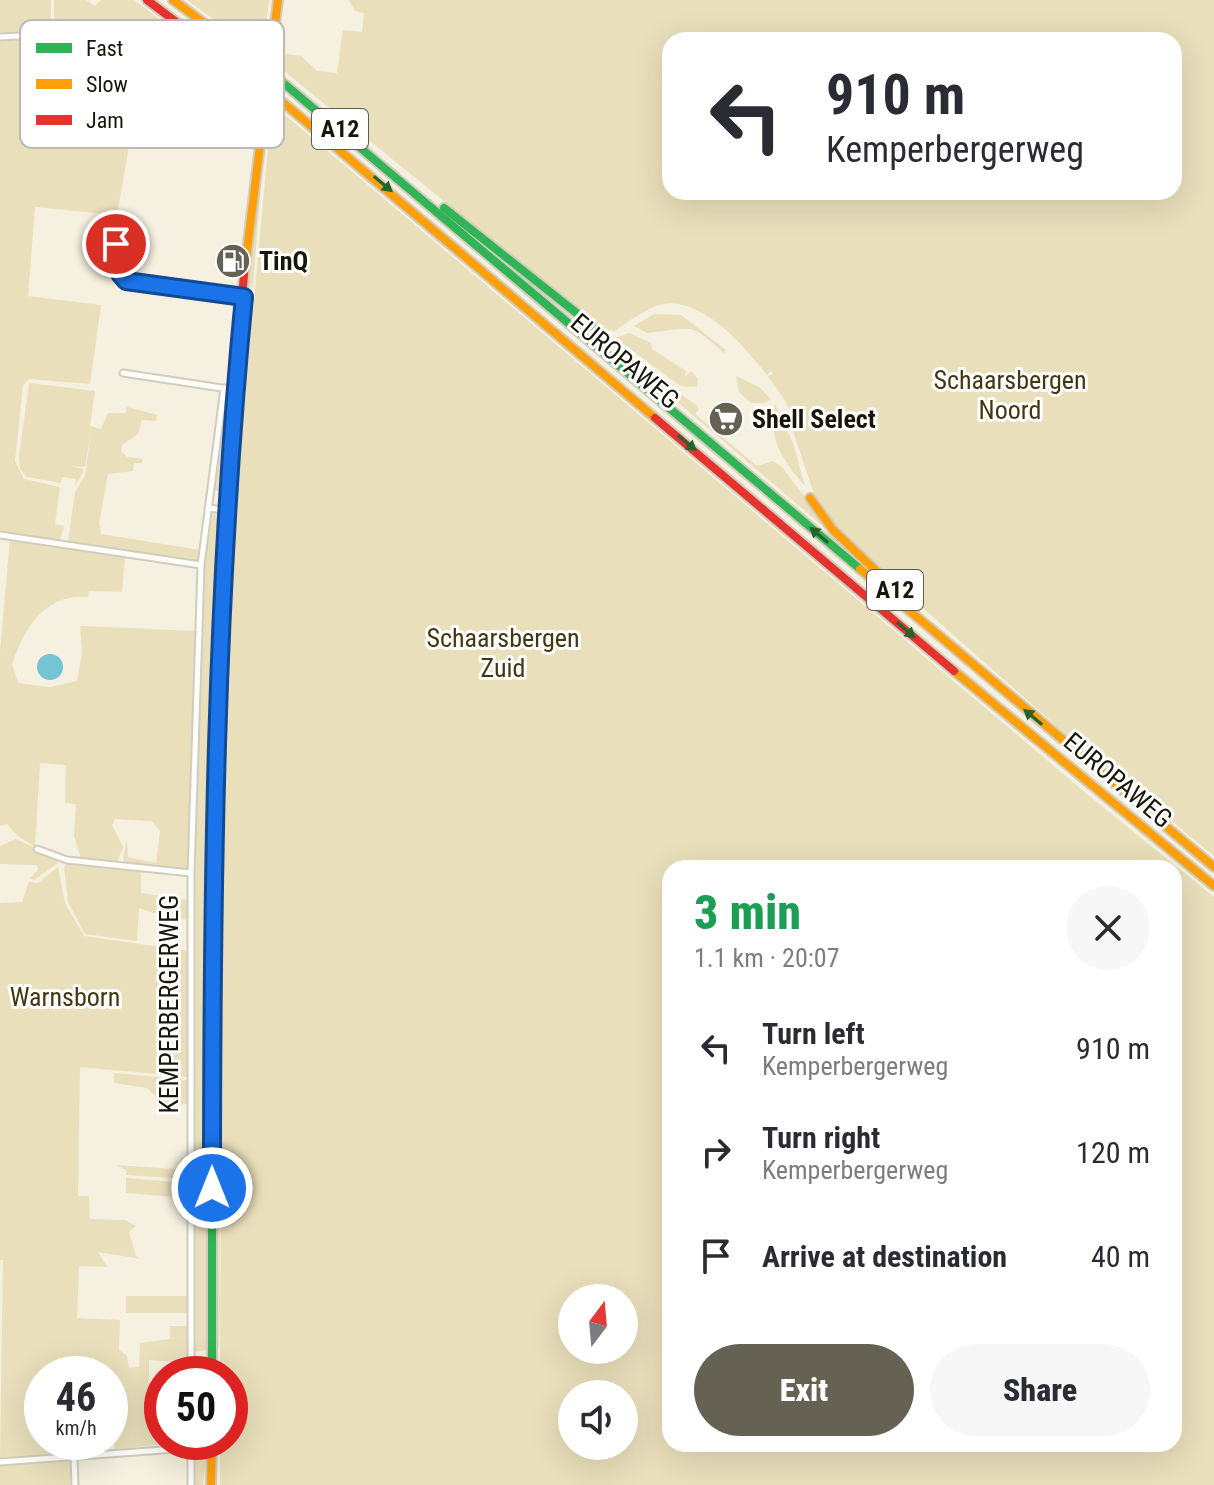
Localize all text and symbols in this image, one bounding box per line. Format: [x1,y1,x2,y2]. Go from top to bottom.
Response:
legend [20,20,284,148]
text: Fast [86,36,123,61]
text: 910 m [826,62,965,128]
icon: left [694,64,798,168]
text: Slow [86,72,128,97]
text: Jam [86,108,124,133]
road number: A12 [312,109,368,149]
text: Kemperbergerweg [826,129,1084,171]
one-way arrow [372,175,392,192]
pin [82,210,150,278]
icon: arrive [94,222,138,266]
fuel station icon: TinQ [214,242,252,280]
place label: TinQ [259,246,308,276]
street label: EUROPAWEG [565,307,685,415]
park label: Schaarsbergen Noord [933,365,1087,425]
supermarket icon: Shell Select [707,400,745,438]
place label: Shell Select [752,404,876,434]
one-way arrow [677,434,697,451]
one-way arrow [809,527,829,544]
road number: A12 [867,570,923,610]
one-way arrow [896,621,916,638]
park label: Schaarsbergen Zuid [426,623,580,683]
one-way arrow [1023,709,1043,726]
street label: EUROPAWEG [1058,726,1178,834]
text: 3 min [694,884,801,941]
button: close [1066,886,1150,970]
street label: KEMPERBERGERWEG [154,895,184,1113]
text: 1.1 km · 20:07 [694,943,839,973]
park label: Warnsborn [10,982,120,1012]
text: Turn left [762,1016,865,1051]
icon: left [694,1026,738,1070]
text: 910 m [1076,1031,1150,1066]
text: Kemperbergerweg [762,1051,948,1081]
text: Turn right [762,1120,880,1155]
icon: right [694,1130,738,1174]
text: 120 m [1076,1135,1150,1170]
position arrow [170,1146,254,1230]
text: Kemperbergerweg [762,1155,948,1185]
icon: arrive [694,1234,738,1278]
text: Arrive at destination [762,1239,1007,1274]
text: 40 m [1091,1239,1150,1274]
north arrow [558,1284,638,1364]
map controls [558,1284,638,1460]
button: Exit [694,1344,914,1436]
button: Share [930,1344,1150,1436]
speed limit sign: 50 [144,1356,248,1460]
text: 46 [56,1374,96,1421]
button: sound [558,1380,638,1460]
text: km/h [55,1416,97,1440]

